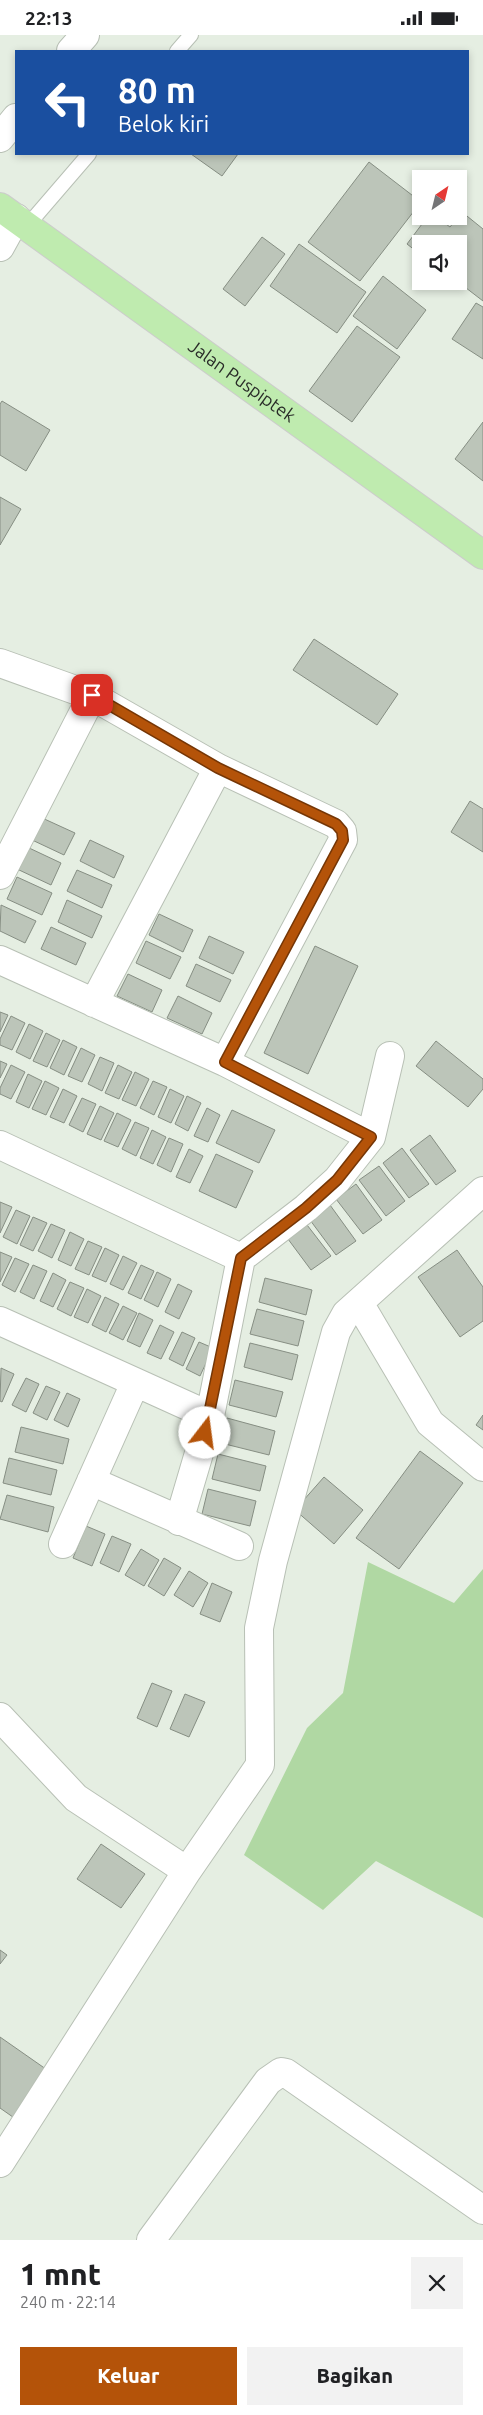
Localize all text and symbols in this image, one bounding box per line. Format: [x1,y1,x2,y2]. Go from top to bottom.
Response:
text: 22:13 [25,7,73,29]
icon: left [35,70,100,135]
text: 80 m [118,70,196,110]
text: Belok kiri [118,111,209,136]
north arrow [412,170,468,225]
map controls [412,170,467,290]
button: sound [412,235,467,290]
street label: Jalan Puspiptek [185,335,300,426]
pin [71,674,113,716]
icon: arrive [78,681,106,709]
position arrow [178,1406,230,1458]
text: 1 mnt [20,2257,101,2291]
button: close [411,2257,463,2309]
text: 240 m · 22:14 [20,2293,116,2311]
button: Keluar [20,2347,237,2405]
button: Bagikan [247,2347,463,2405]

